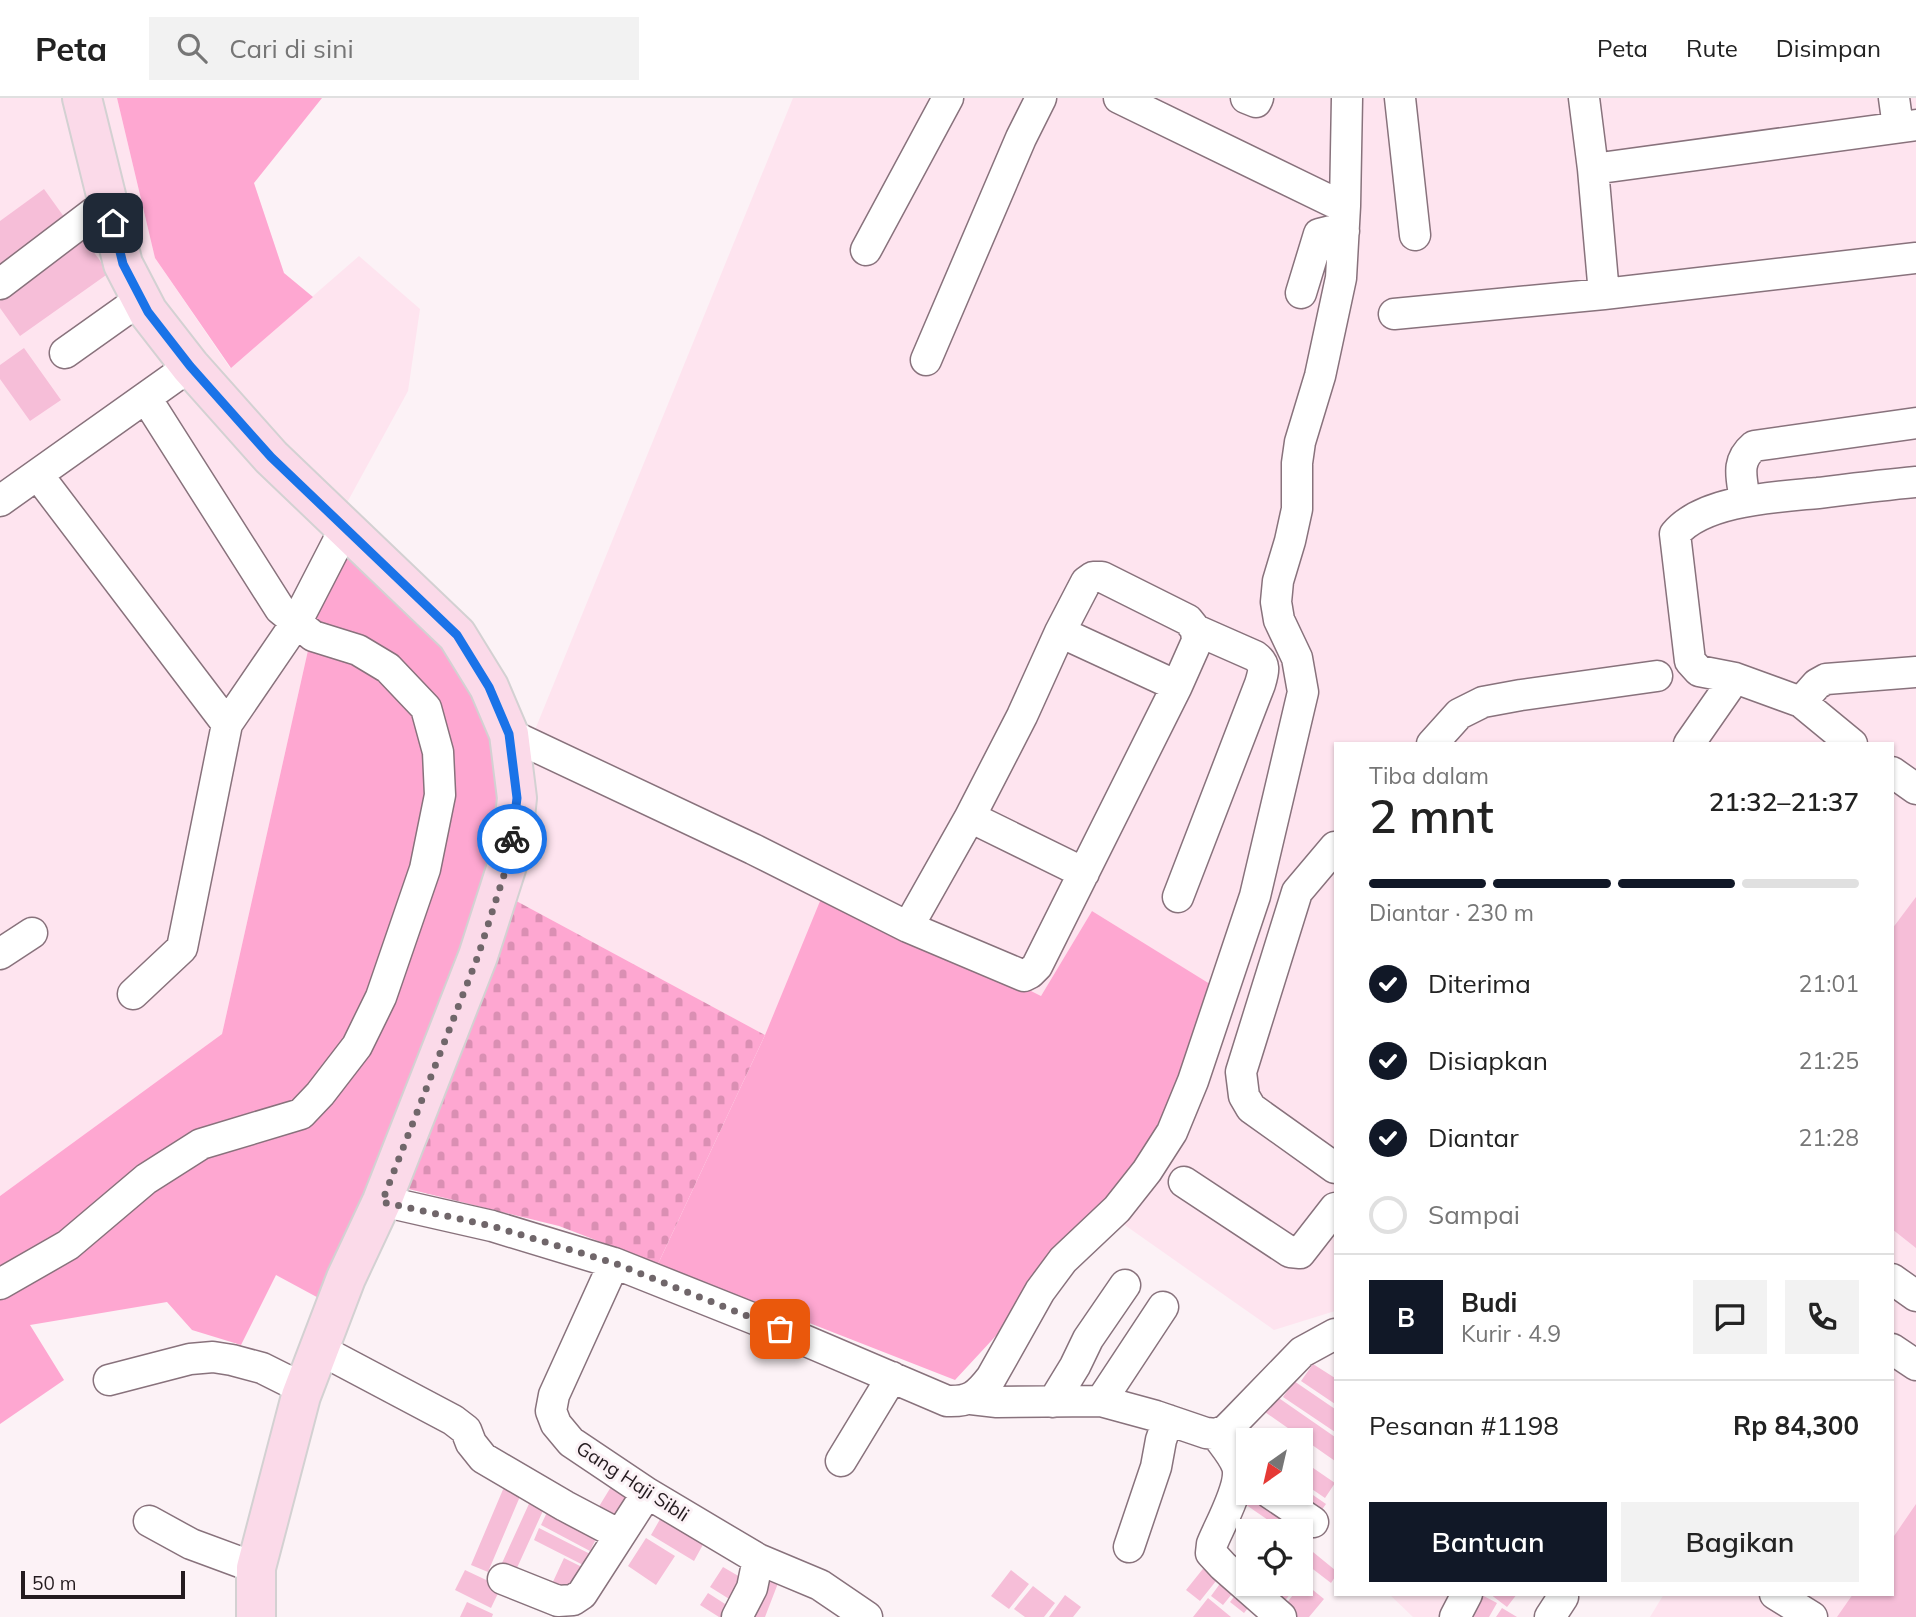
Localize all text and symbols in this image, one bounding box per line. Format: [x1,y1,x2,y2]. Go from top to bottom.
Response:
search box [149,17,639,80]
text: Peta [35,28,107,69]
icon: search [173,29,211,67]
text: Cari di sini [229,32,354,65]
text: Peta [1597,33,1648,63]
text: Rute [1686,33,1738,63]
text: Disimpan [1776,33,1881,63]
pin [83,193,143,253]
icon: home [94,204,132,242]
text: Tiba dalam [1369,761,1489,790]
text: 21:32–21:37 [1709,785,1859,818]
text: 2 mnt [1369,787,1494,845]
courier [477,804,547,874]
icon: bike [493,820,531,858]
text: Diantar · 230 m [1369,898,1534,927]
icon: check [1369,965,1407,1003]
text: Diterima [1428,967,1531,1000]
text: 21:01 [1799,969,1859,998]
icon: check [1369,1042,1407,1080]
text: Disiapkan [1428,1044,1548,1077]
text: 21:25 [1799,1046,1859,1075]
icon: check [1369,1119,1407,1157]
text: Diantar [1428,1121,1519,1154]
text: 21:28 [1799,1123,1859,1152]
text: Sampai [1428,1198,1520,1231]
button: chat [1693,1280,1767,1354]
button: phone [1785,1280,1859,1354]
text: Budi [1461,1286,1517,1319]
pin [750,1299,810,1359]
text: B [1397,1301,1415,1334]
icon: bag [761,1310,799,1348]
text: Kurir · 4.9 [1461,1319,1561,1348]
text: Pesanan #1198 [1369,1409,1559,1442]
text: Rp 84,300 [1733,1409,1859,1442]
north arrow [1236,1428,1312,1505]
map controls [1236,1428,1313,1596]
street label: Gang Haji Sibli [572,1436,694,1526]
button: Bantuan [1369,1502,1607,1582]
button: Bagikan [1621,1502,1859,1582]
button: locate [1236,1519,1313,1596]
scale bar [21,1568,186,1600]
text: 50 m [32,1571,76,1595]

